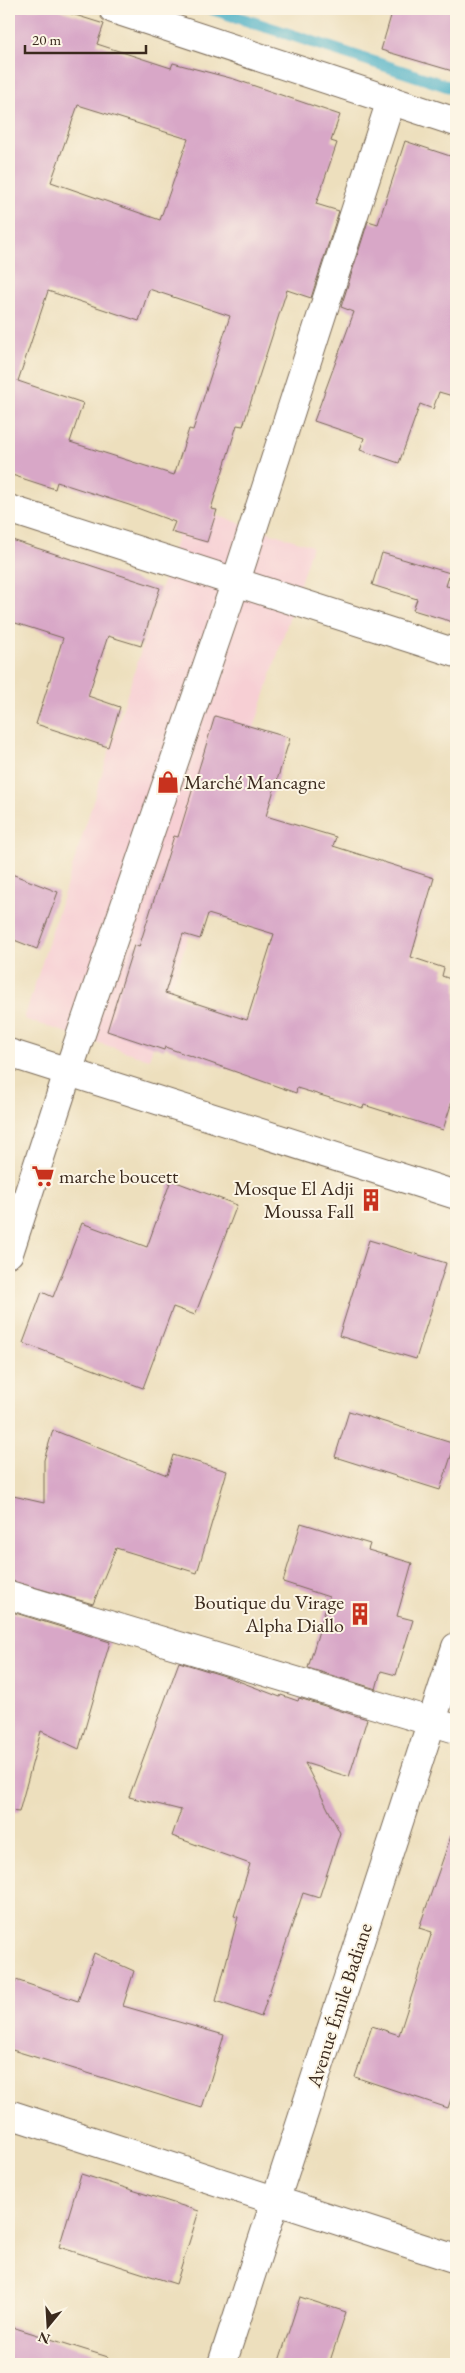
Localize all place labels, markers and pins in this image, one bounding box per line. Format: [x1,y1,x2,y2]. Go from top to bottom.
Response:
shop icon: Marché Mancagne [155,769,181,795]
place label: Marché Mancagne [184,769,326,795]
supermarket icon: marche boucett [30,1163,56,1189]
place label: marche boucett [59,1163,179,1189]
place label: Mosque El Adji Moussa Fall [234,1175,354,1224]
building icon: Mosque El Adji Moussa Fall [358,1187,384,1213]
place label: Boutique du Virage Alpha Diallo [194,1589,344,1638]
building icon: Boutique du Virage Alpha Diallo [347,1601,373,1627]

